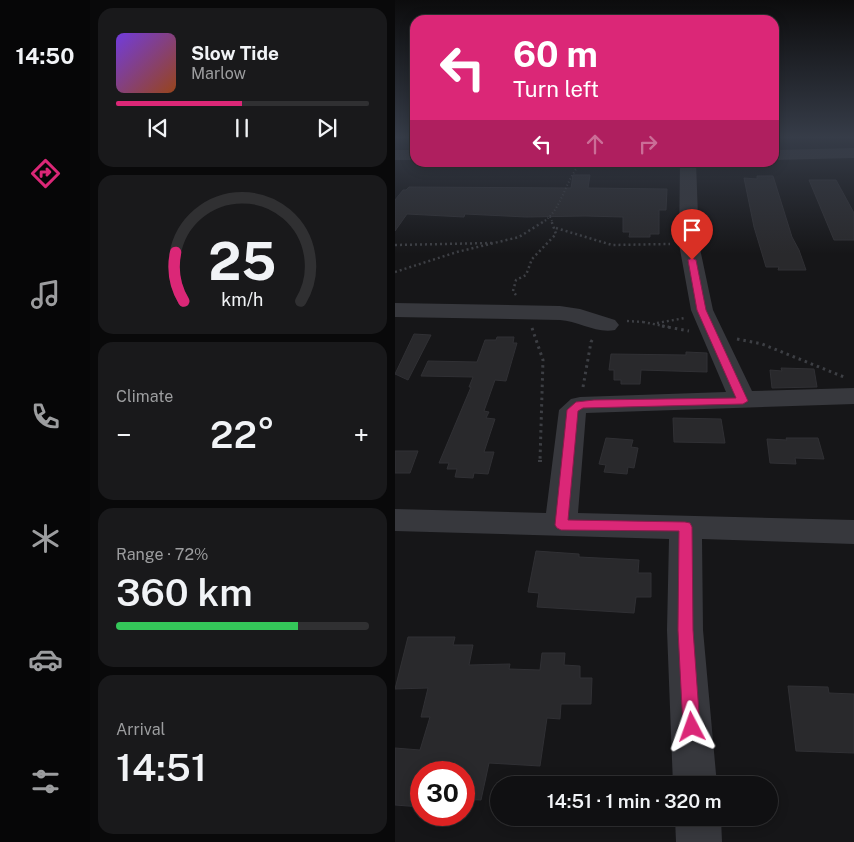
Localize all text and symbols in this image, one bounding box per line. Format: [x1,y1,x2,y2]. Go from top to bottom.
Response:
text: 60 m [513,34,598,75]
icon: left [430,35,495,100]
text: Slow Tide [191,42,279,64]
text: 14:50 [16,43,74,69]
text: Marlow [191,64,246,83]
text: Turn left [513,76,599,102]
icon: previous [144,114,172,142]
icon: pause [228,114,256,142]
icon: next [313,114,341,142]
icon: left [528,130,556,158]
icon: ahead [581,130,609,158]
icon: right [634,130,662,158]
icon: directions [28,156,63,191]
pin [671,209,713,260]
icon: arrive [678,216,706,244]
text: 25 [208,231,277,292]
icon: music [28,277,63,312]
text: km/h [221,289,264,310]
text: Climate [116,387,173,406]
icon: phone [28,399,63,434]
text: 22° [210,412,275,457]
text: − [116,418,132,451]
text: + [353,418,369,451]
icon: climate [28,521,63,556]
text: Range · 72% [116,545,208,564]
text: 360 km [116,570,253,615]
icon: car [28,642,63,677]
position arrow [665,700,717,752]
text: Arrival [116,720,165,739]
text: 14:51 [116,745,207,790]
speed limit sign: 30 [410,761,475,826]
icon: filters [28,764,63,799]
text: 14:51 · 1 min · 320 m [547,790,721,812]

